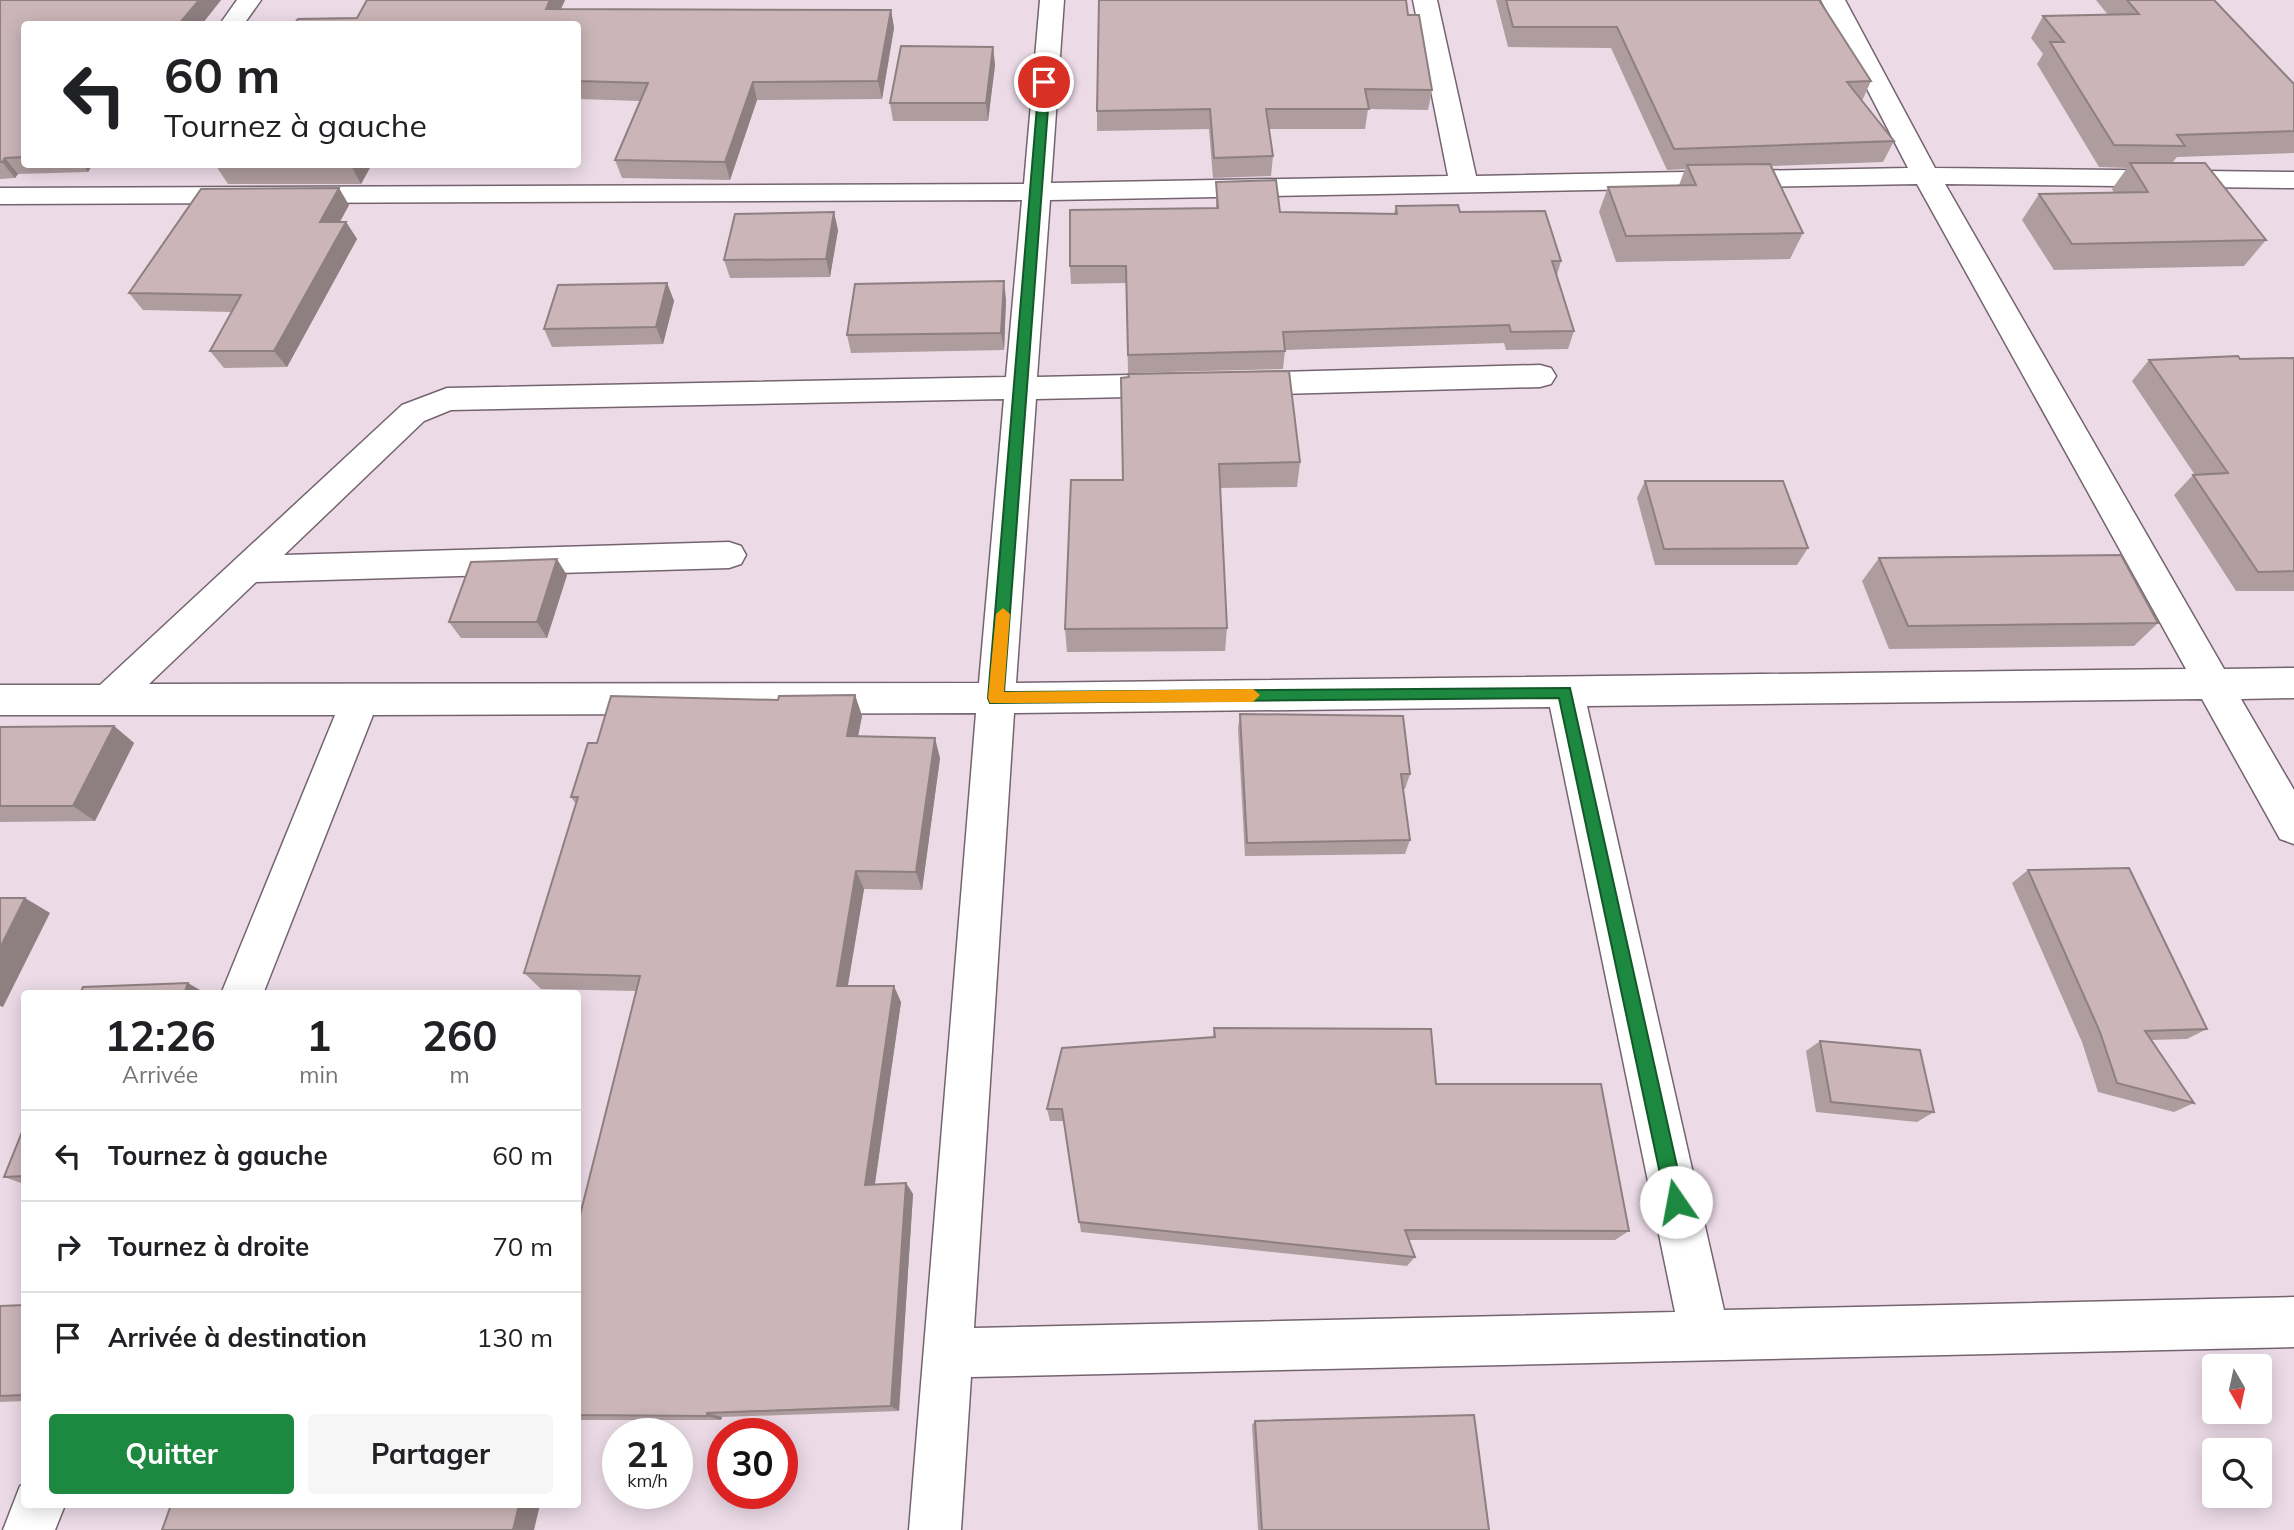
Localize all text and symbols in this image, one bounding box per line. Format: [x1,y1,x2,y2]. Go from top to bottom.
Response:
text: 60 m [164,44,280,105]
icon: left [49,49,140,140]
pin [1014,52,1074,112]
icon: arrive [1025,63,1063,101]
text: Tournez à gauche [164,105,427,145]
text: 12:26 [105,1009,216,1062]
text: 1 [306,1009,331,1062]
text: 260 [422,1009,497,1062]
text: Arrivée [122,1060,198,1089]
text: min [299,1060,338,1089]
text: m [450,1060,470,1089]
icon: left [49,1137,87,1175]
text: Tournez à gauche [108,1139,328,1172]
text: 60 m [492,1139,553,1172]
position arrow [1639,1165,1713,1239]
icon: right [49,1228,87,1266]
text: Tournez à droite [108,1230,309,1263]
text: 70 m [492,1230,553,1263]
icon: arrive [49,1319,87,1357]
text: Arrivée à destination [108,1321,367,1354]
text: 130 m [477,1321,553,1354]
north arrow [2202,1354,2272,1424]
map controls [2202,1354,2272,1508]
button: Quitter [49,1414,294,1494]
button: Partager [308,1414,553,1494]
speed limit sign: 30 [707,1418,798,1509]
text: 21 [626,1432,669,1476]
button: search [2202,1438,2272,1508]
text: km/h [627,1469,668,1492]

